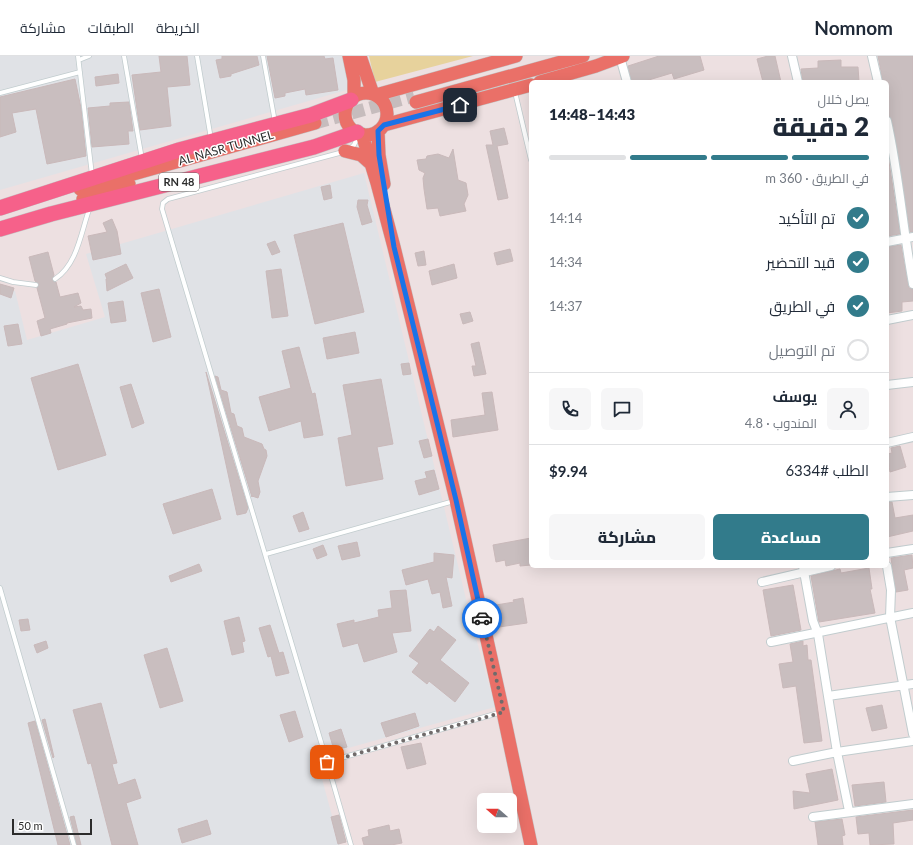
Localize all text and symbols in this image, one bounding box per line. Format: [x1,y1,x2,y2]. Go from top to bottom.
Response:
text: Nomnom [814,16,893,39]
text: مشاركة [20,19,66,36]
text: الطبقات [88,19,134,36]
text: الخريطة [156,19,200,36]
pin [443,88,477,122]
text: يصل خلال [817,91,869,107]
icon: home [449,94,471,116]
text: 14:43–14:48 [549,105,635,123]
text: 2 دقيقة [772,110,869,142]
street label: AL NASR TUNNEL [177,127,275,168]
text: في الطريق · 360 m [765,170,869,186]
road number: RN 48 [159,173,199,191]
icon: check [847,207,869,229]
text: تم التأكيد [778,209,835,227]
text: 14:14 [549,210,582,226]
icon: check [847,251,869,273]
text: قيد التحضير [766,253,835,271]
text: 14:34 [549,254,582,270]
icon: check [847,295,869,317]
text: في الطريق [769,297,835,315]
text: 14:37 [549,298,582,314]
text: تم التوصيل [769,341,835,359]
text: يوسف [772,387,817,405]
button: phone [549,388,591,430]
button: chat [601,388,643,430]
button: person [827,388,869,430]
text: المندوب · 4.8 [745,415,817,431]
text: الطلب #6334 [785,461,869,479]
text: $9.94 [549,462,587,480]
button: مشاركة [549,514,705,560]
button: مساعدة [713,514,869,560]
courier [462,598,502,638]
icon: car [471,607,493,629]
pin [310,745,344,779]
icon: bag [316,751,338,773]
north arrow [477,793,517,833]
map controls [477,793,517,833]
scale bar [12,817,92,836]
text: 50 m [18,819,43,832]

